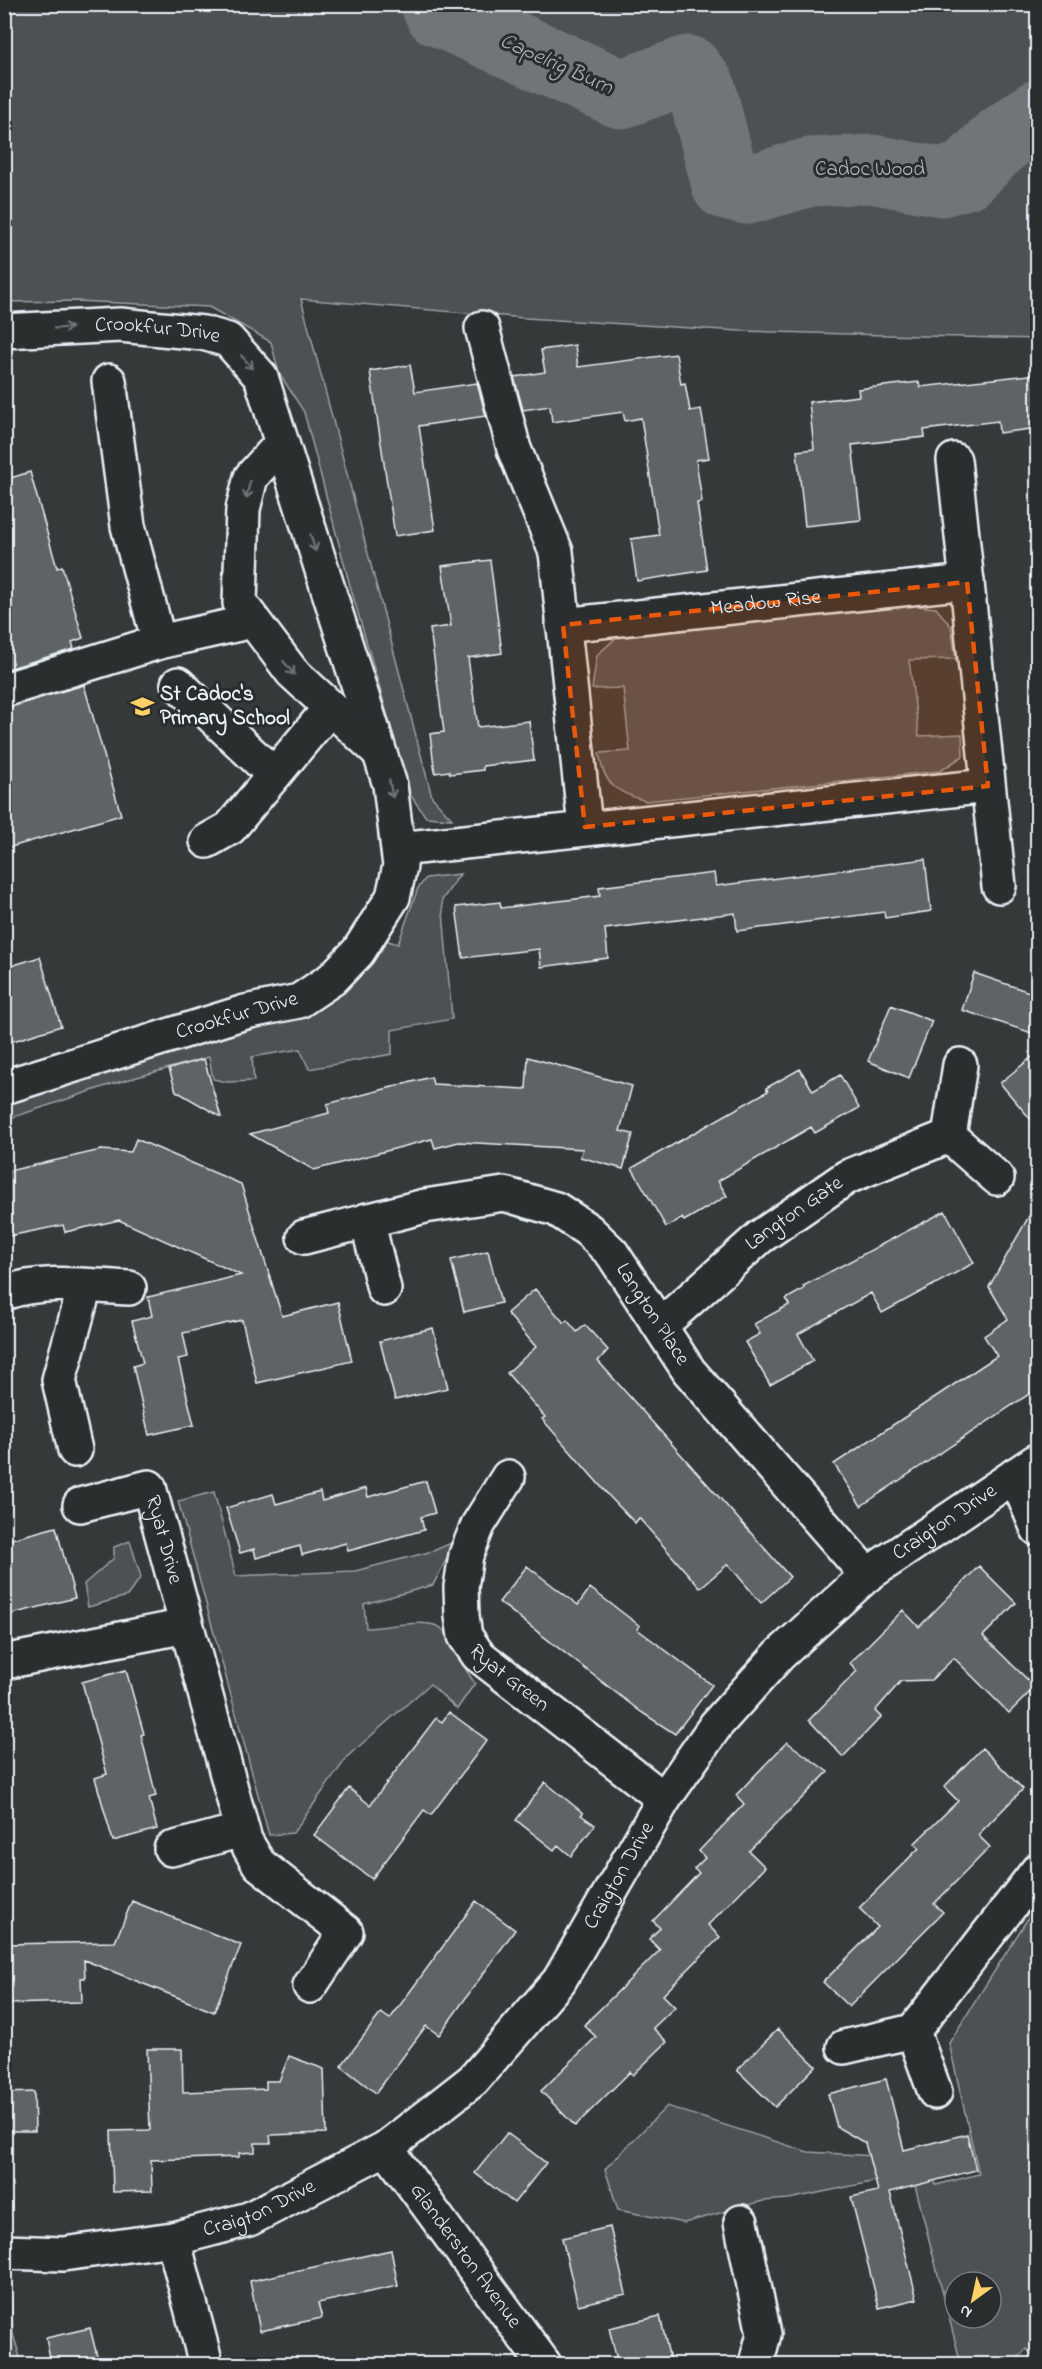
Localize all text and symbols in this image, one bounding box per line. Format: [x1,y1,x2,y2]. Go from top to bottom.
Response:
water label: Capelrig Burn [494,26,619,105]
park label: Cadoc Wood [815,155,925,185]
street label: Crookfur Drive [94,310,224,352]
one-way arrow [52,322,72,333]
one-way arrow [240,354,254,369]
one-way arrow [242,480,253,499]
one-way arrow [308,533,319,552]
street label: Meadow Rise [709,583,823,624]
one-way arrow [282,659,295,675]
place label: St Cadoc's Primary School [160,680,290,736]
school or university icon: St Cadoc's Primary School [129,694,155,720]
one-way arrow [385,779,396,798]
street label: Crookfur Drive [172,984,302,1048]
street label: Langton Gate [739,1169,850,1258]
street label: Langton Place [608,1257,697,1372]
street label: Craigton Drive [887,1476,1004,1569]
street label: Ryat Drive [137,1492,190,1588]
street label: Ryat Green [460,1639,555,1720]
street label: Craigton Drive [577,1816,663,1935]
street label: Craigton Drive [200,2172,322,2245]
street label: Glanderston Avenue [402,2177,529,2335]
north arrow [943,2270,1003,2330]
text: N [955,2298,977,2324]

